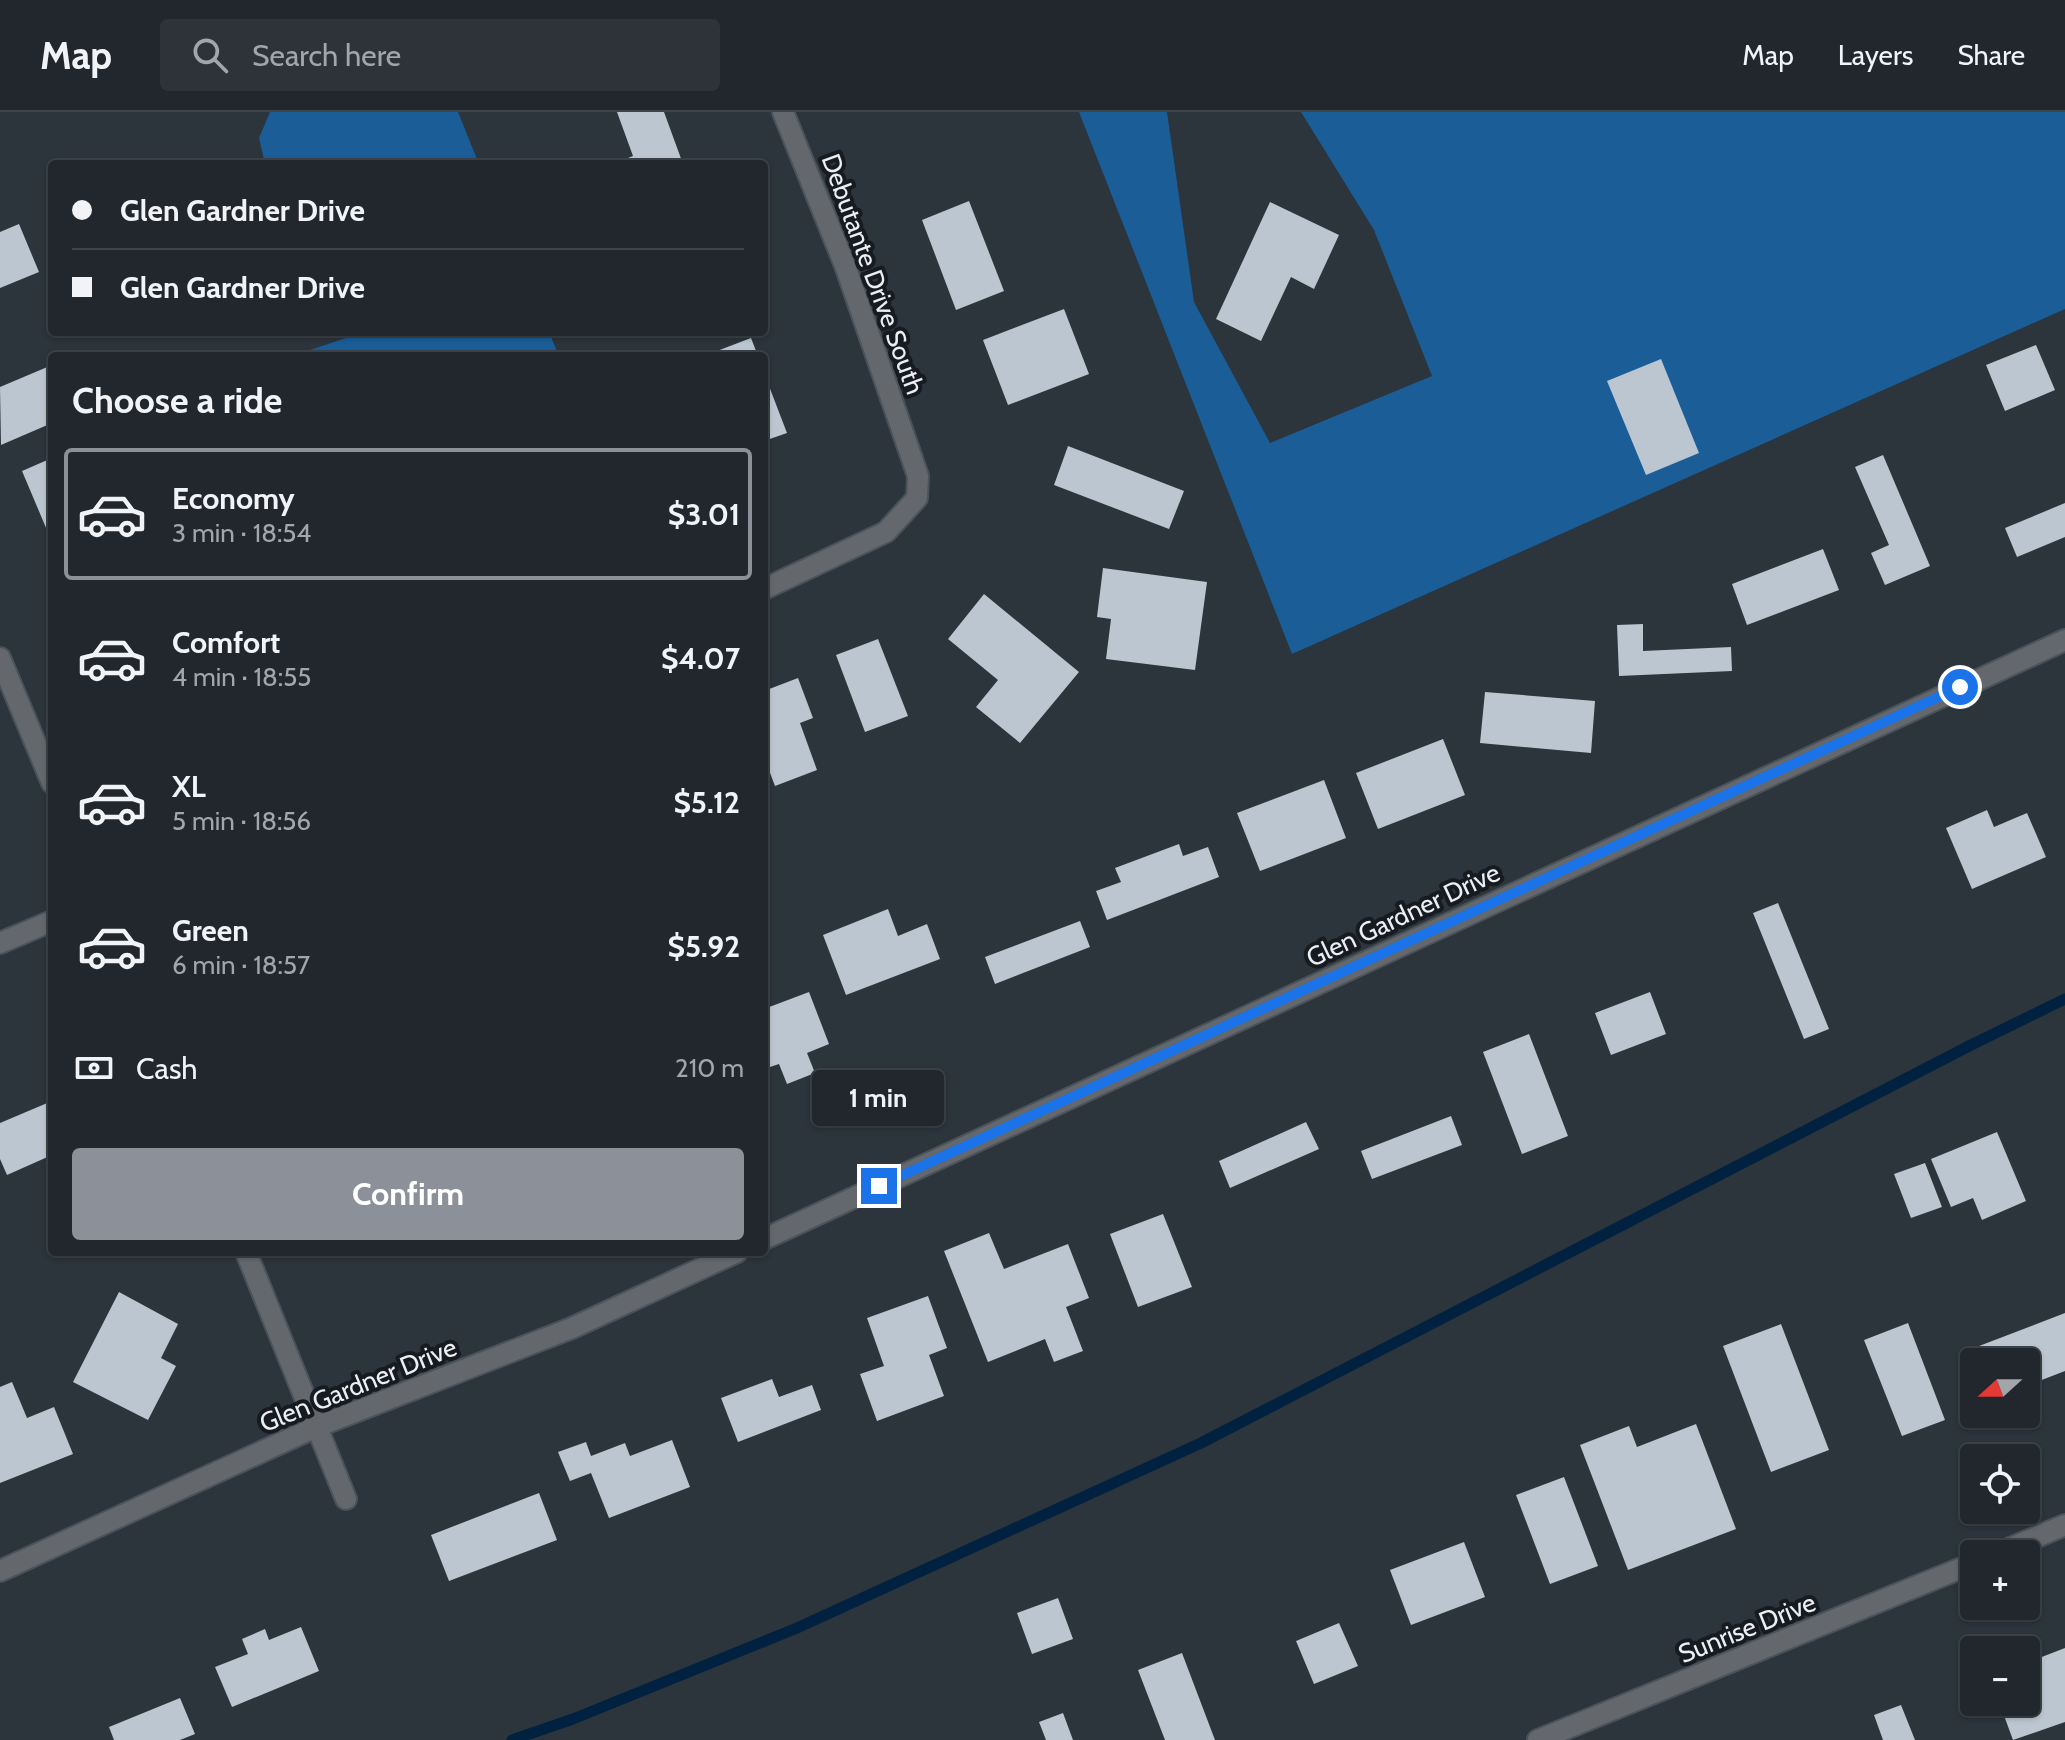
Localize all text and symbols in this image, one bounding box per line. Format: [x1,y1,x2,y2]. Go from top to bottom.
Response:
search box [160,19,720,91]
text: Map [40,32,112,79]
icon: search [188,33,232,77]
text: Search here [252,37,401,74]
text: Map [1742,38,1794,72]
text: Layers [1838,38,1913,72]
text: Share [1957,38,2025,72]
street label: Debutante Drive South [815,149,931,399]
text: Glen Gardner Drive [120,192,365,229]
text: Glen Gardner Drive [120,269,365,306]
text: Choose a ride [72,378,282,422]
icon: car [76,478,148,550]
text: Economy [172,480,295,517]
text: $3.01 [668,496,740,533]
text: 3 min · 18:54 [172,517,311,549]
icon: car [76,622,148,694]
text: Comfort [172,624,280,661]
text: $4.07 [661,640,740,677]
text: 4 min · 18:55 [172,661,311,693]
route start [1942,669,1978,705]
icon: car [76,766,148,838]
text: XL [172,768,206,805]
text: $5.12 [673,784,740,821]
text: 5 min · 18:56 [172,805,311,837]
street label: Glen Gardner Drive [1301,856,1505,974]
icon: car [76,910,148,982]
text: Green [172,912,249,949]
text: $5.92 [668,928,740,965]
text: 6 min · 18:57 [172,949,310,981]
icon: cash [72,1046,116,1090]
text: Cash [136,1050,198,1087]
text: 210 m [675,1052,744,1084]
callout: 1 min [813,1070,945,1126]
text: 1 min [849,1082,907,1114]
button: Confirm [72,1148,744,1240]
route end [861,1168,897,1204]
street label: Glen Gardner Drive [255,1331,461,1439]
north arrow [1960,1348,2040,1428]
map controls [1960,1348,2040,1716]
button: locate [1960,1444,2040,1524]
button: + [1960,1540,2040,1620]
street label: Sunrise Drive [1674,1586,1820,1670]
button: − [1960,1636,2040,1716]

